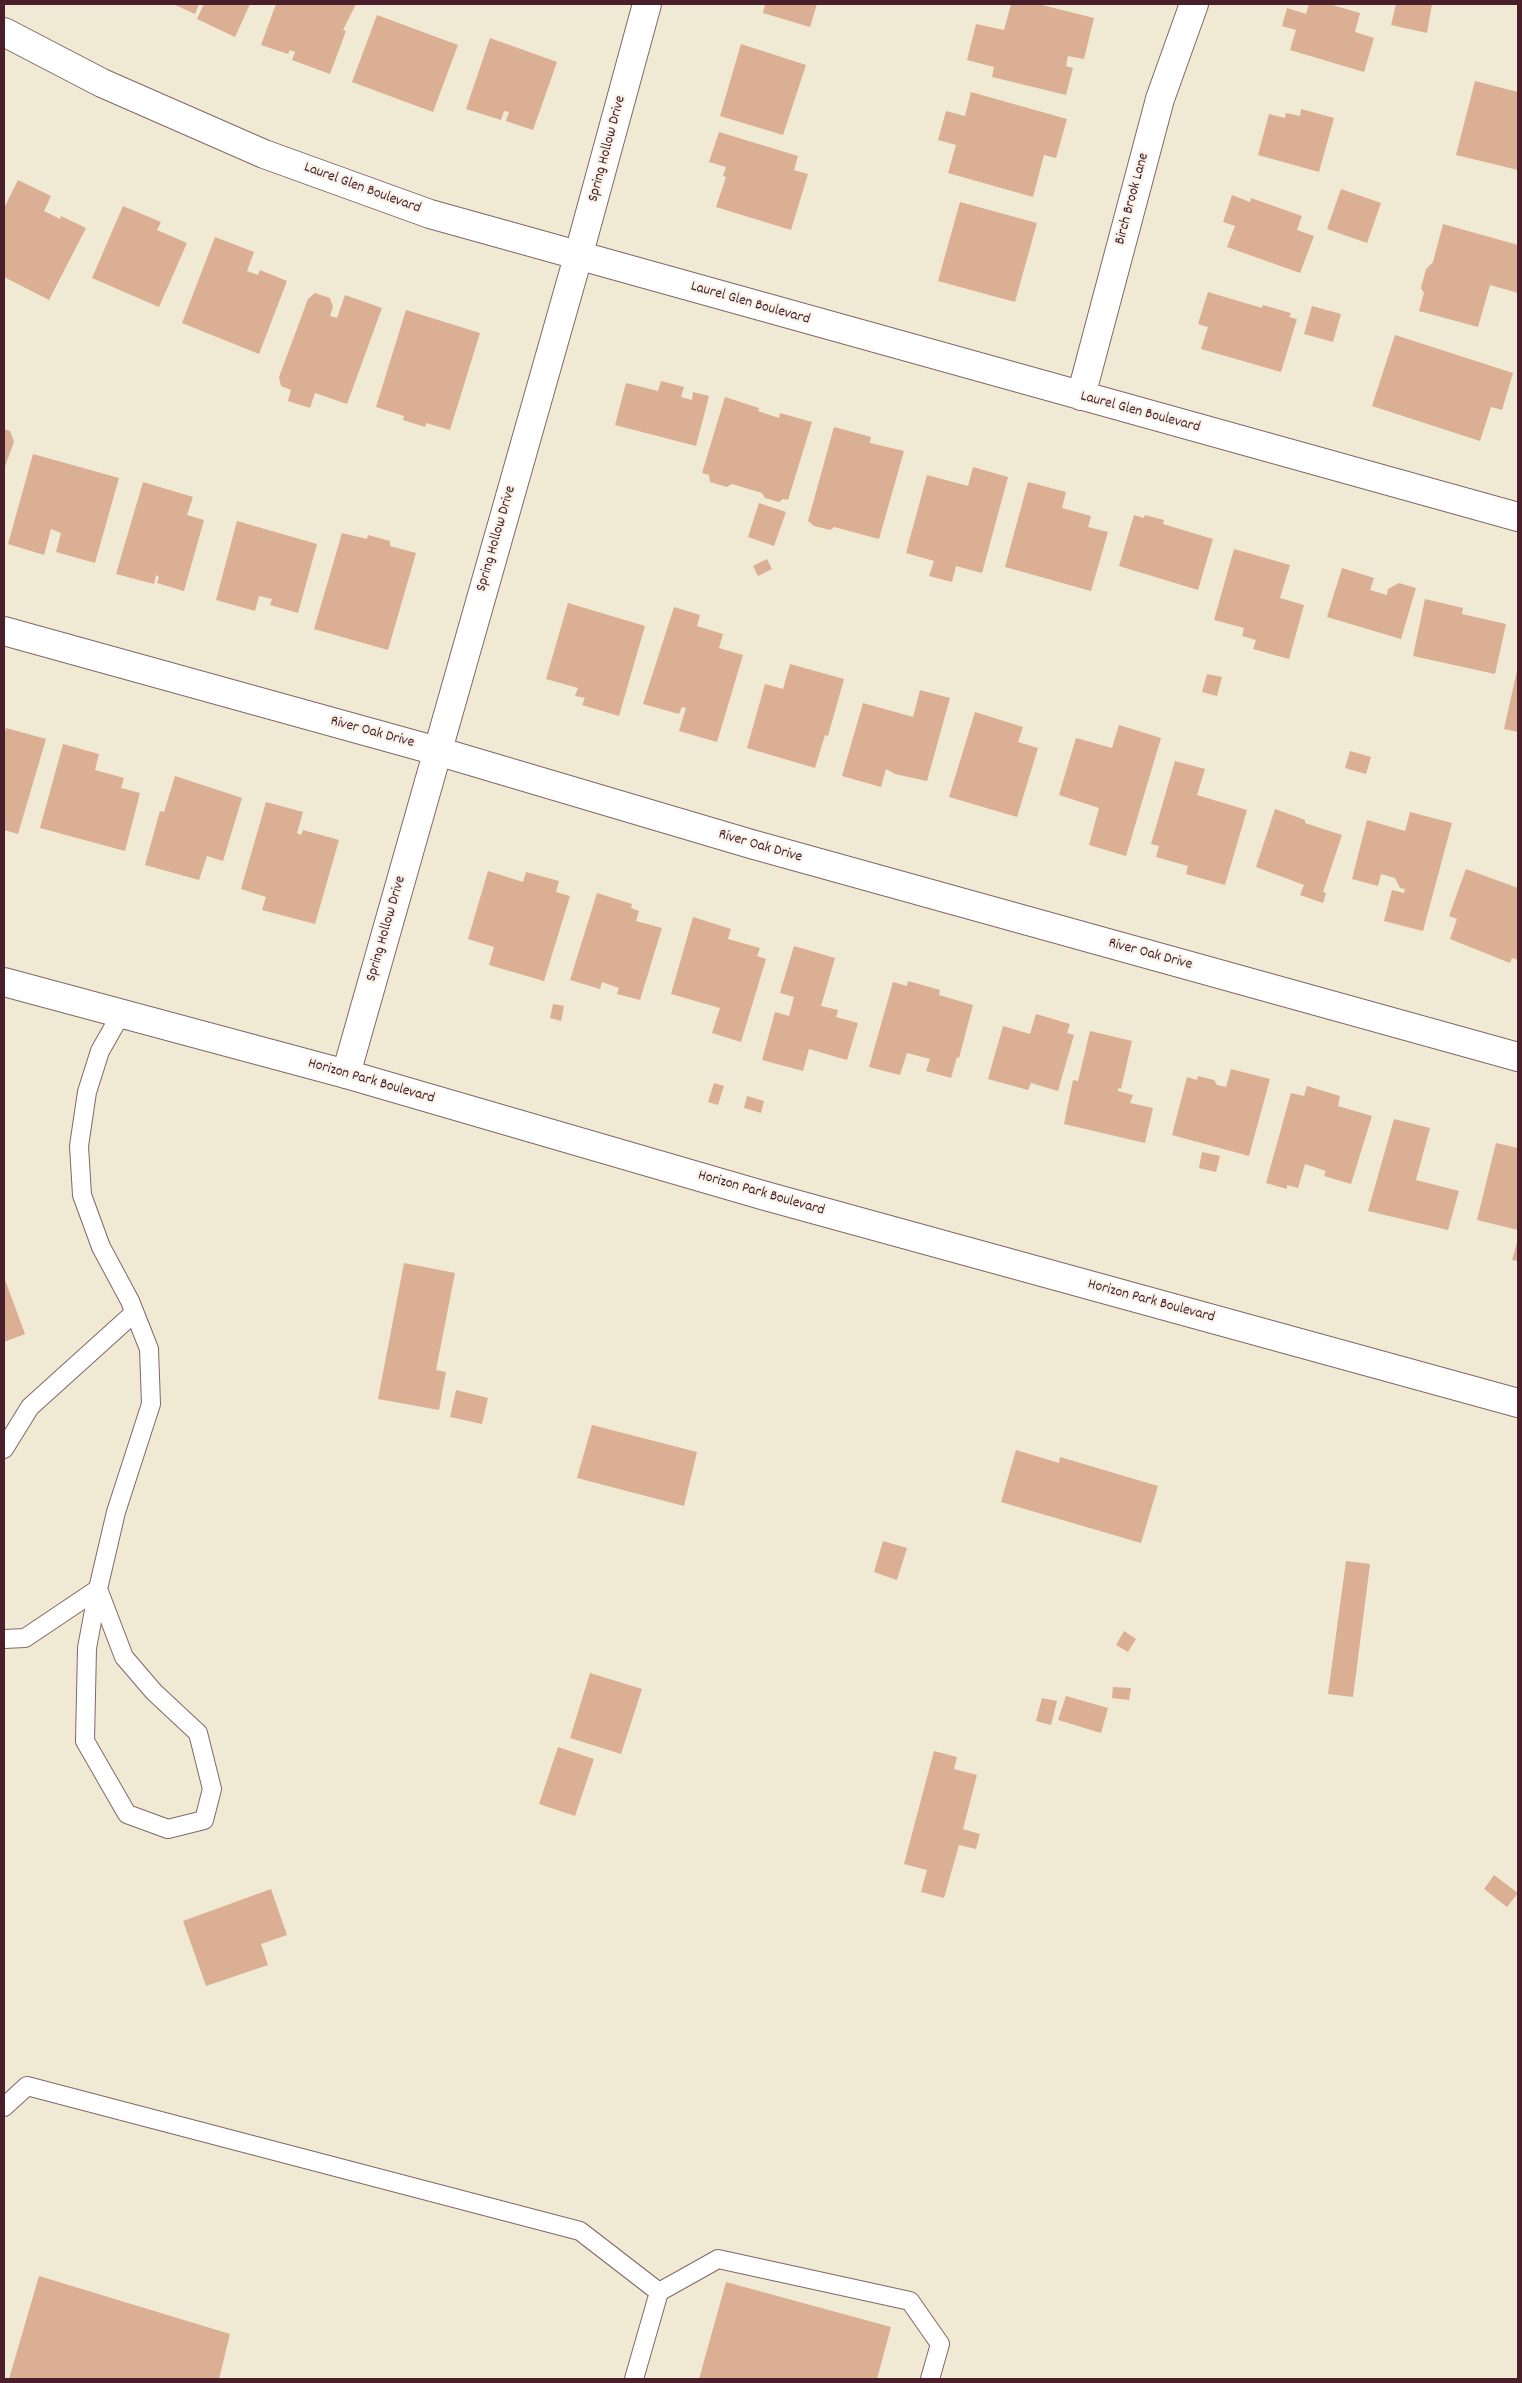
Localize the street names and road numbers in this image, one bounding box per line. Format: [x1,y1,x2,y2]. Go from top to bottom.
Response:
street label: Spring Hollow Drive [585,94,631,204]
street label: Birch Brook Lane [1112,151,1154,247]
street label: Laurel Glen Boulevard [301,159,423,219]
street label: Laurel Glen Boulevard [688,278,812,330]
street label: Laurel Glen Boulevard [1078,388,1202,438]
street label: Spring Hollow Drive [473,484,521,594]
street label: River Oak Drive [328,713,416,753]
street label: River Oak Drive [716,826,804,868]
street label: Spring Hollow Drive [363,874,411,984]
street label: River Oak Drive [1106,935,1194,975]
street label: Horizon Park Boulevard [306,1055,436,1109]
street label: Horizon Park Boulevard [696,1167,826,1221]
street label: Horizon Park Boulevard [1086,1276,1216,1328]

